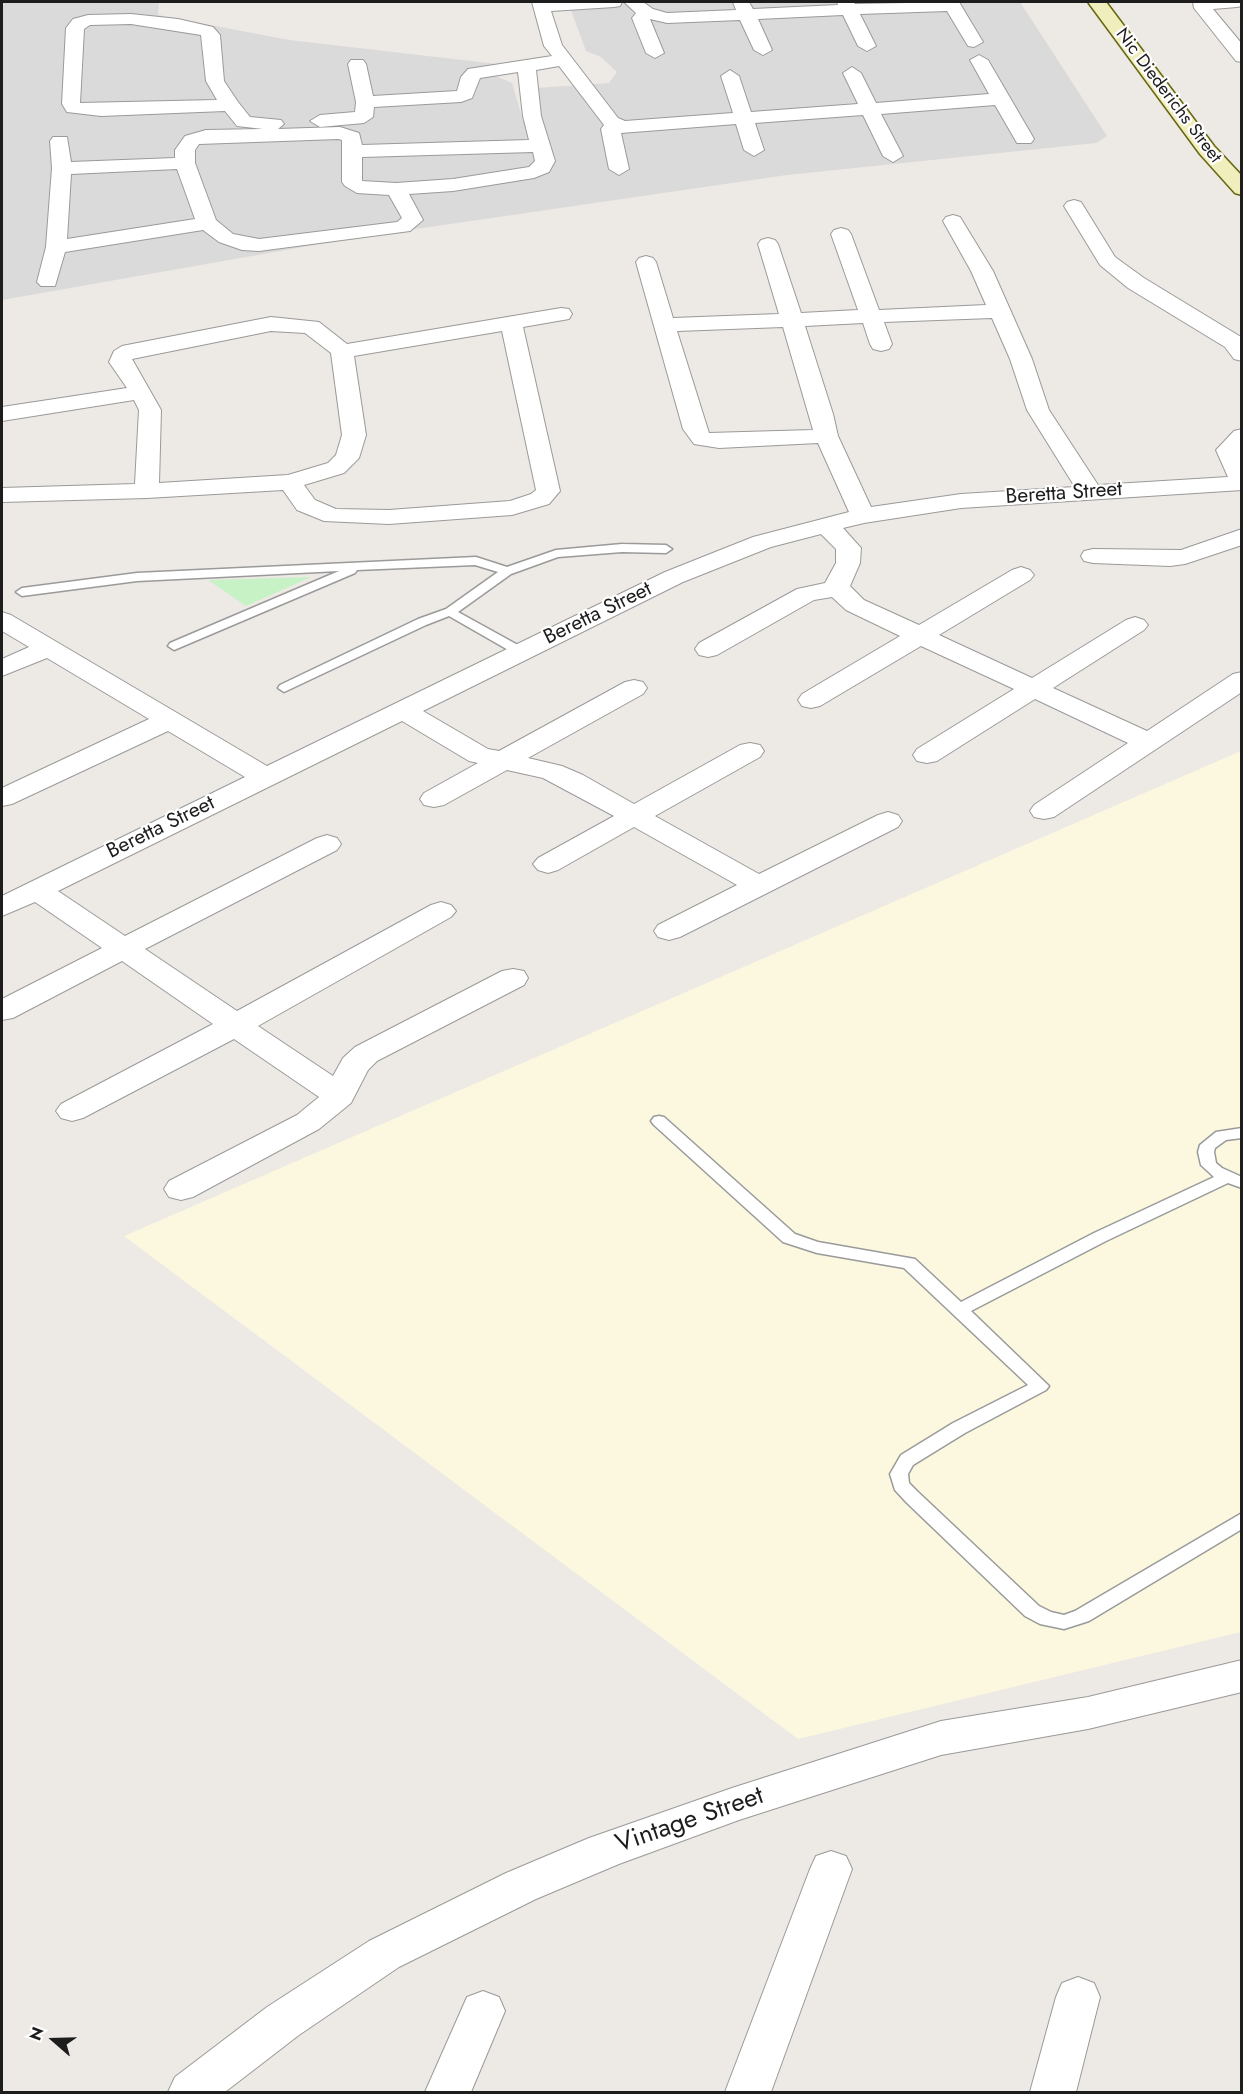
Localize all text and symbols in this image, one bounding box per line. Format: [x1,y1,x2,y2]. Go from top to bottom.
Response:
street label: Nic Diederichs Street [1110,24,1226,168]
street label: Beretta Street [1005,477,1123,511]
street label: Beretta Street [540,577,656,651]
street label: Beretta Street [103,791,219,865]
street label: Vintage Street [612,1781,768,1861]
north arrow [24,2010,84,2070]
text: N [24,2024,50,2044]

